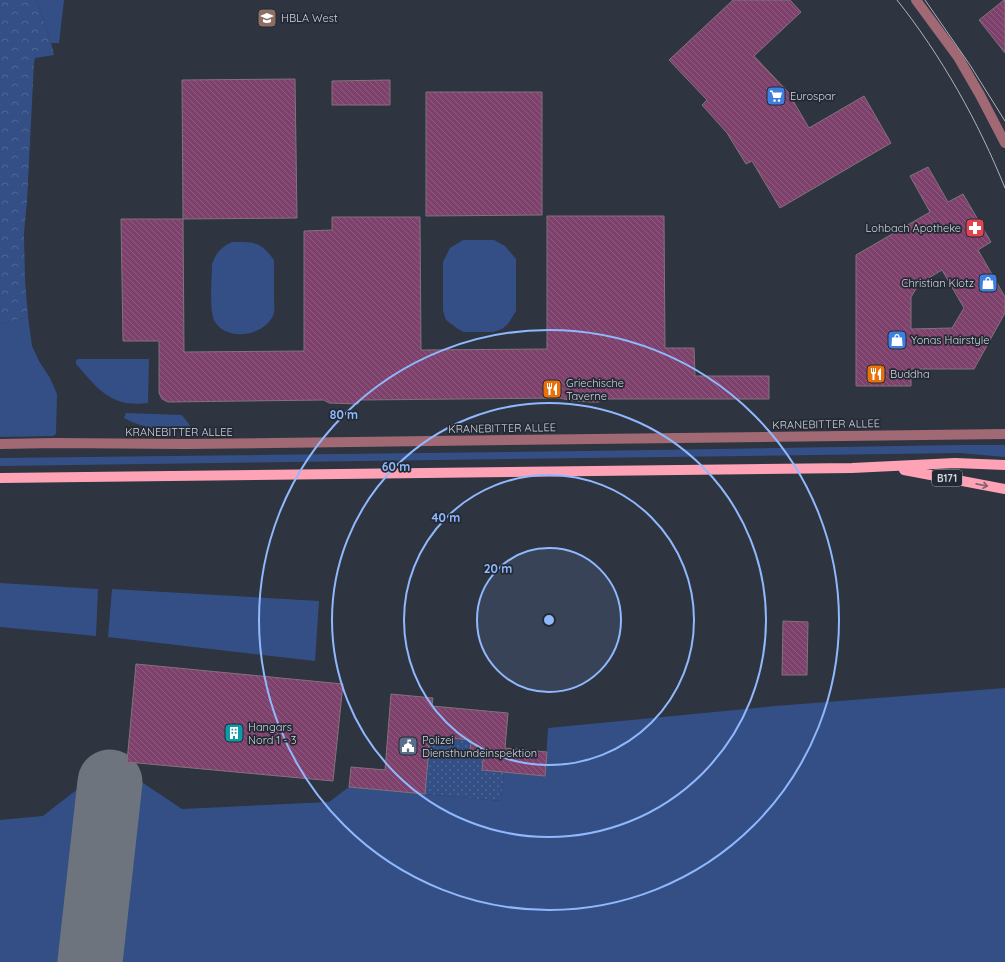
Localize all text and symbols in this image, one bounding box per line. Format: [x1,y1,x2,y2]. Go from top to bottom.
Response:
school or university icon: HBLA West [256,7,278,29]
place label: HBLA West [281,11,338,25]
supermarket icon: Eurospar [765,85,787,107]
place label: Eurospar [790,89,837,103]
pharmacy icon: Lohbach Apotheke [964,217,986,239]
place label: Lohbach Apotheke [865,221,961,235]
shop icon: Christian Klotz [977,272,999,294]
place label: Christian Klotz [901,276,974,290]
shop icon: Yonas Hairstyle [886,329,908,351]
place label: Yonas Hairstyle [911,333,989,347]
restaurant icon: Buddha [865,363,887,385]
place label: Buddha [890,367,930,381]
place label: Griechische Taverne [566,376,624,403]
restaurant icon: Griechische Taverne [541,378,563,400]
text: 80 m [330,407,358,422]
street label: KRANEBITTER ALLEE [772,416,880,432]
street label: KRANEBITTER ALLEE [448,420,556,436]
street label: KRANEBITTER ALLEE [125,425,233,439]
text: 60 m [382,459,410,474]
road number: B171 [932,470,962,486]
one-way arrow [975,481,988,489]
text: 40 m [432,510,460,525]
text: 20 m [484,561,512,576]
centre of rings [542,613,556,627]
place label: Hangars Nord 1 - 3 [248,720,297,747]
building icon: Hangars Nord 1 - 3 [223,722,245,744]
place label: Polizei Diensthundeinspektion [422,733,537,760]
public building icon: Polizei Diensthundeinspektion [397,735,419,757]

